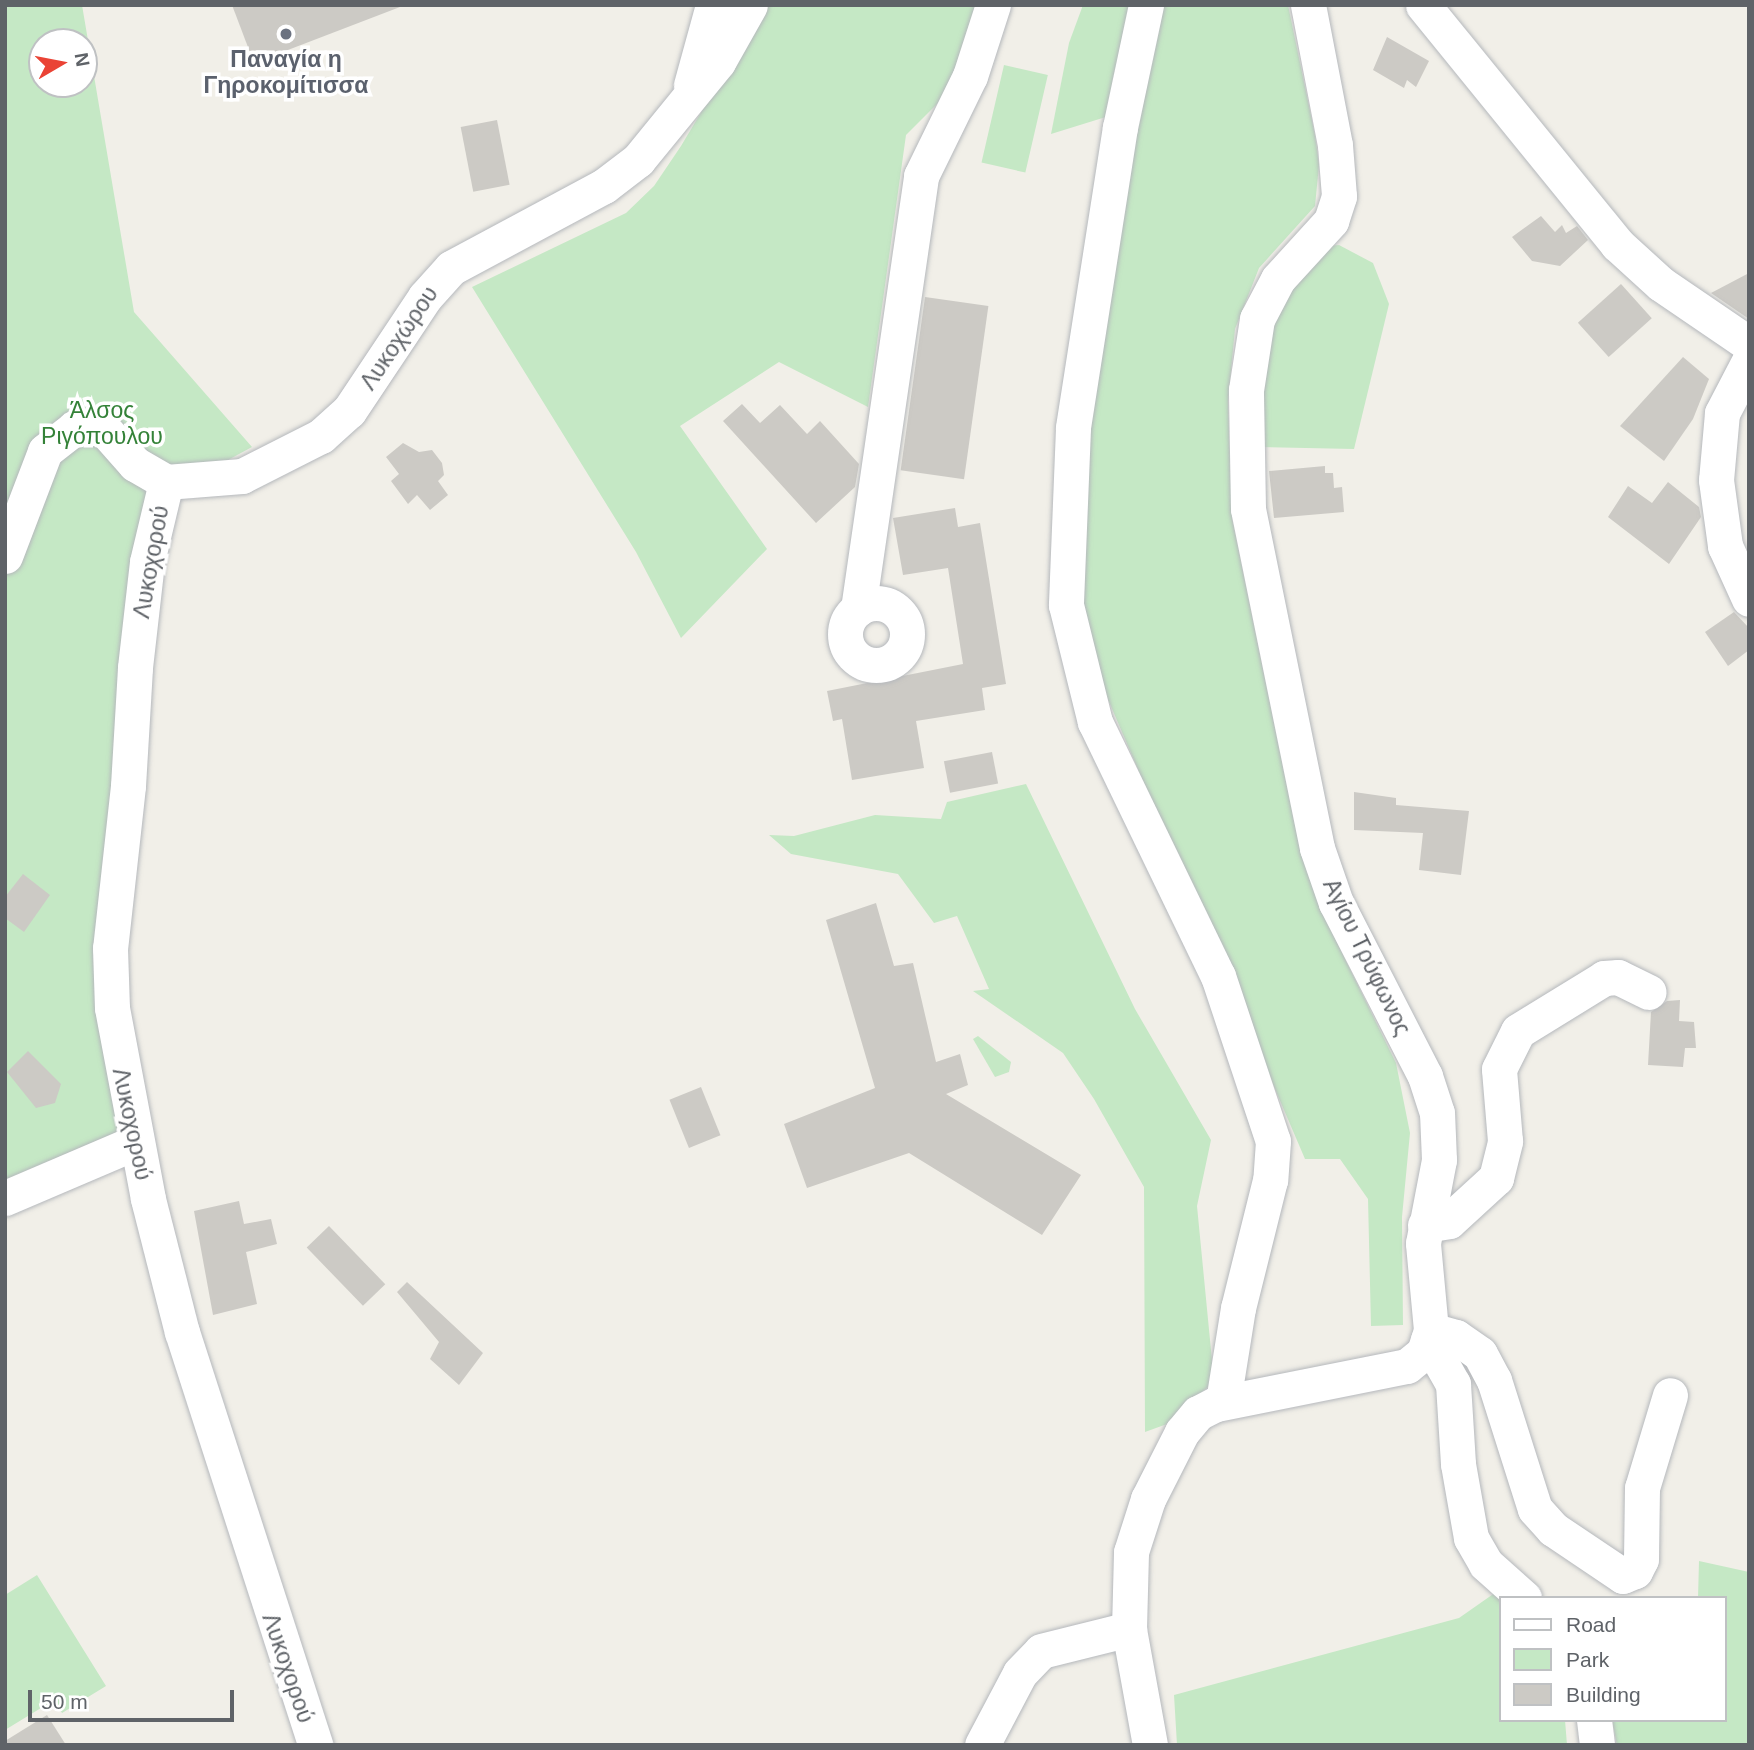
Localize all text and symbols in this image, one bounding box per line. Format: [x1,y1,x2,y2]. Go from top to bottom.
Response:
marker: Παναγία η Γηροκομίτισσα [278,26,294,42]
north arrow [28,28,98,98]
place label: Παναγία η Γηροκομίτισσα [204,45,368,99]
text: N [71,51,94,68]
street label: Λυκοχώρου [354,281,444,395]
park label: Άλσος Ριγόπουλου [41,396,163,450]
street label: Λυκοχορού [128,503,174,621]
street label: Αγίου Τρύφωνος [1317,874,1417,1040]
street label: Λυκοχορού [107,1065,157,1183]
legend [1498,1596,1726,1722]
street label: Λυκοχορού [256,1610,320,1726]
text: Road [1566,1613,1616,1636]
text: Park [1566,1648,1609,1671]
scale bar [32,1676,238,1720]
text: Building [1566,1683,1641,1706]
text: 50 m [41,1690,88,1713]

